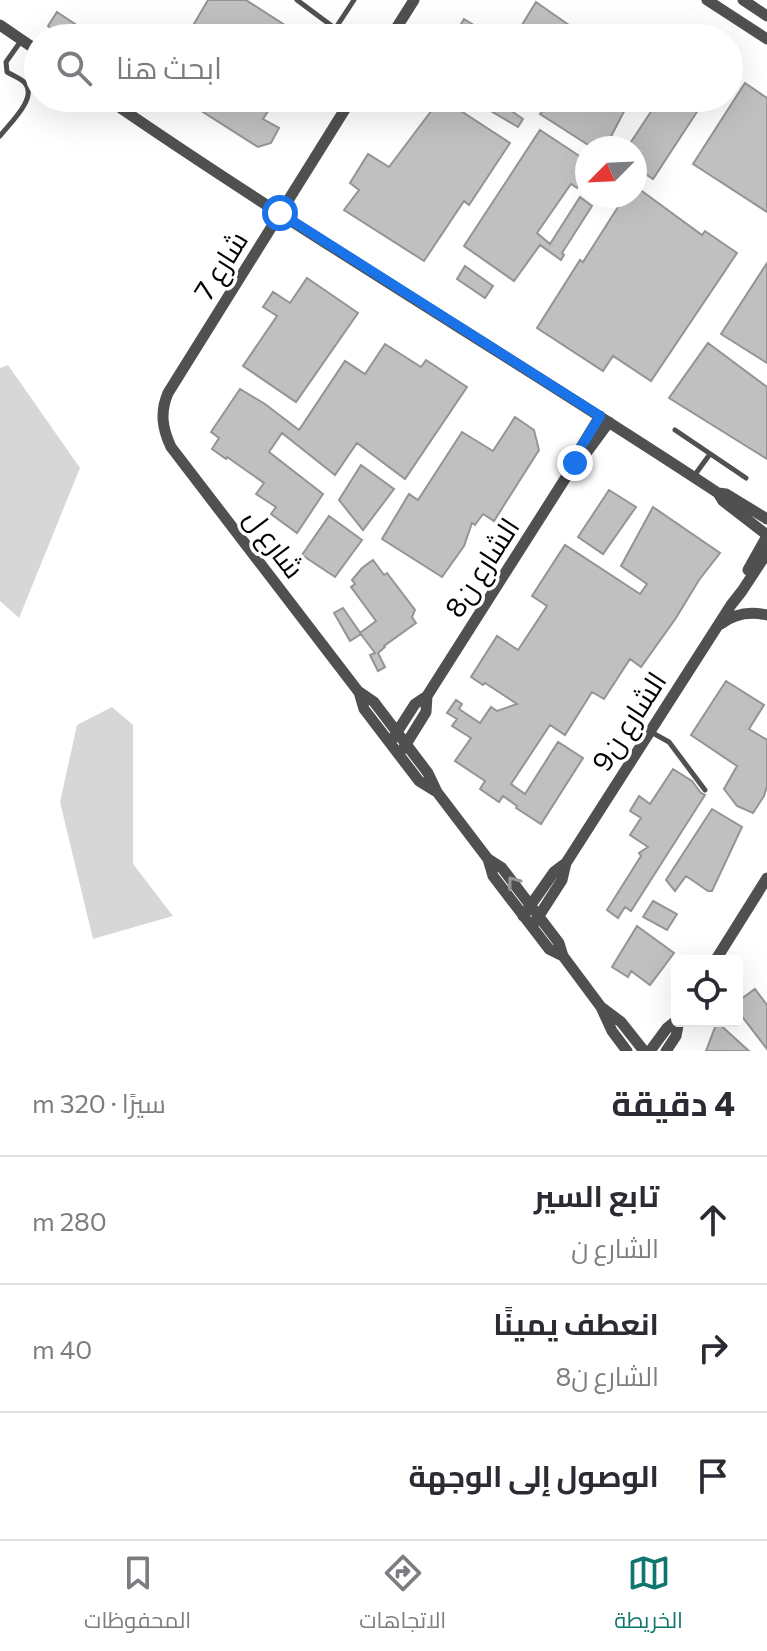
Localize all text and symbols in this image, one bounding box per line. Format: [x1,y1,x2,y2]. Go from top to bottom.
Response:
search box [24,24,743,112]
icon: search [52,46,96,90]
text: ابحث هنا [116,48,222,85]
north arrow [575,136,647,208]
route start [262,195,298,231]
street label: شارع 7 [186,224,257,307]
route end [557,445,593,481]
street label: شارع ل [235,502,312,586]
street label: الشارع ن8 [436,511,528,625]
street label: الشارع ن9 [583,665,675,779]
one-way arrow [508,876,522,891]
map controls [671,955,743,1027]
button: locate [671,955,743,1027]
text: 4 دقيقة [612,1081,735,1123]
text: سيرًا · 320 m [32,1087,166,1118]
text: تابع السير [534,1176,659,1213]
icon: ahead [691,1198,735,1242]
text: 280 m [32,1205,107,1236]
text: الشارع ن [571,1232,659,1263]
text: انعطف يمينًا [493,1304,659,1341]
icon: right [691,1326,735,1370]
text: 40 m [32,1333,92,1364]
text: الشارع ن8 [556,1360,659,1391]
icon: arrive [691,1454,735,1498]
text: الوصول إلى الوجهة [409,1456,659,1493]
tab: المحفوظات [84,1551,191,1641]
tab: الاتجاهات [359,1551,446,1641]
tab: الخريطة [614,1551,683,1641]

